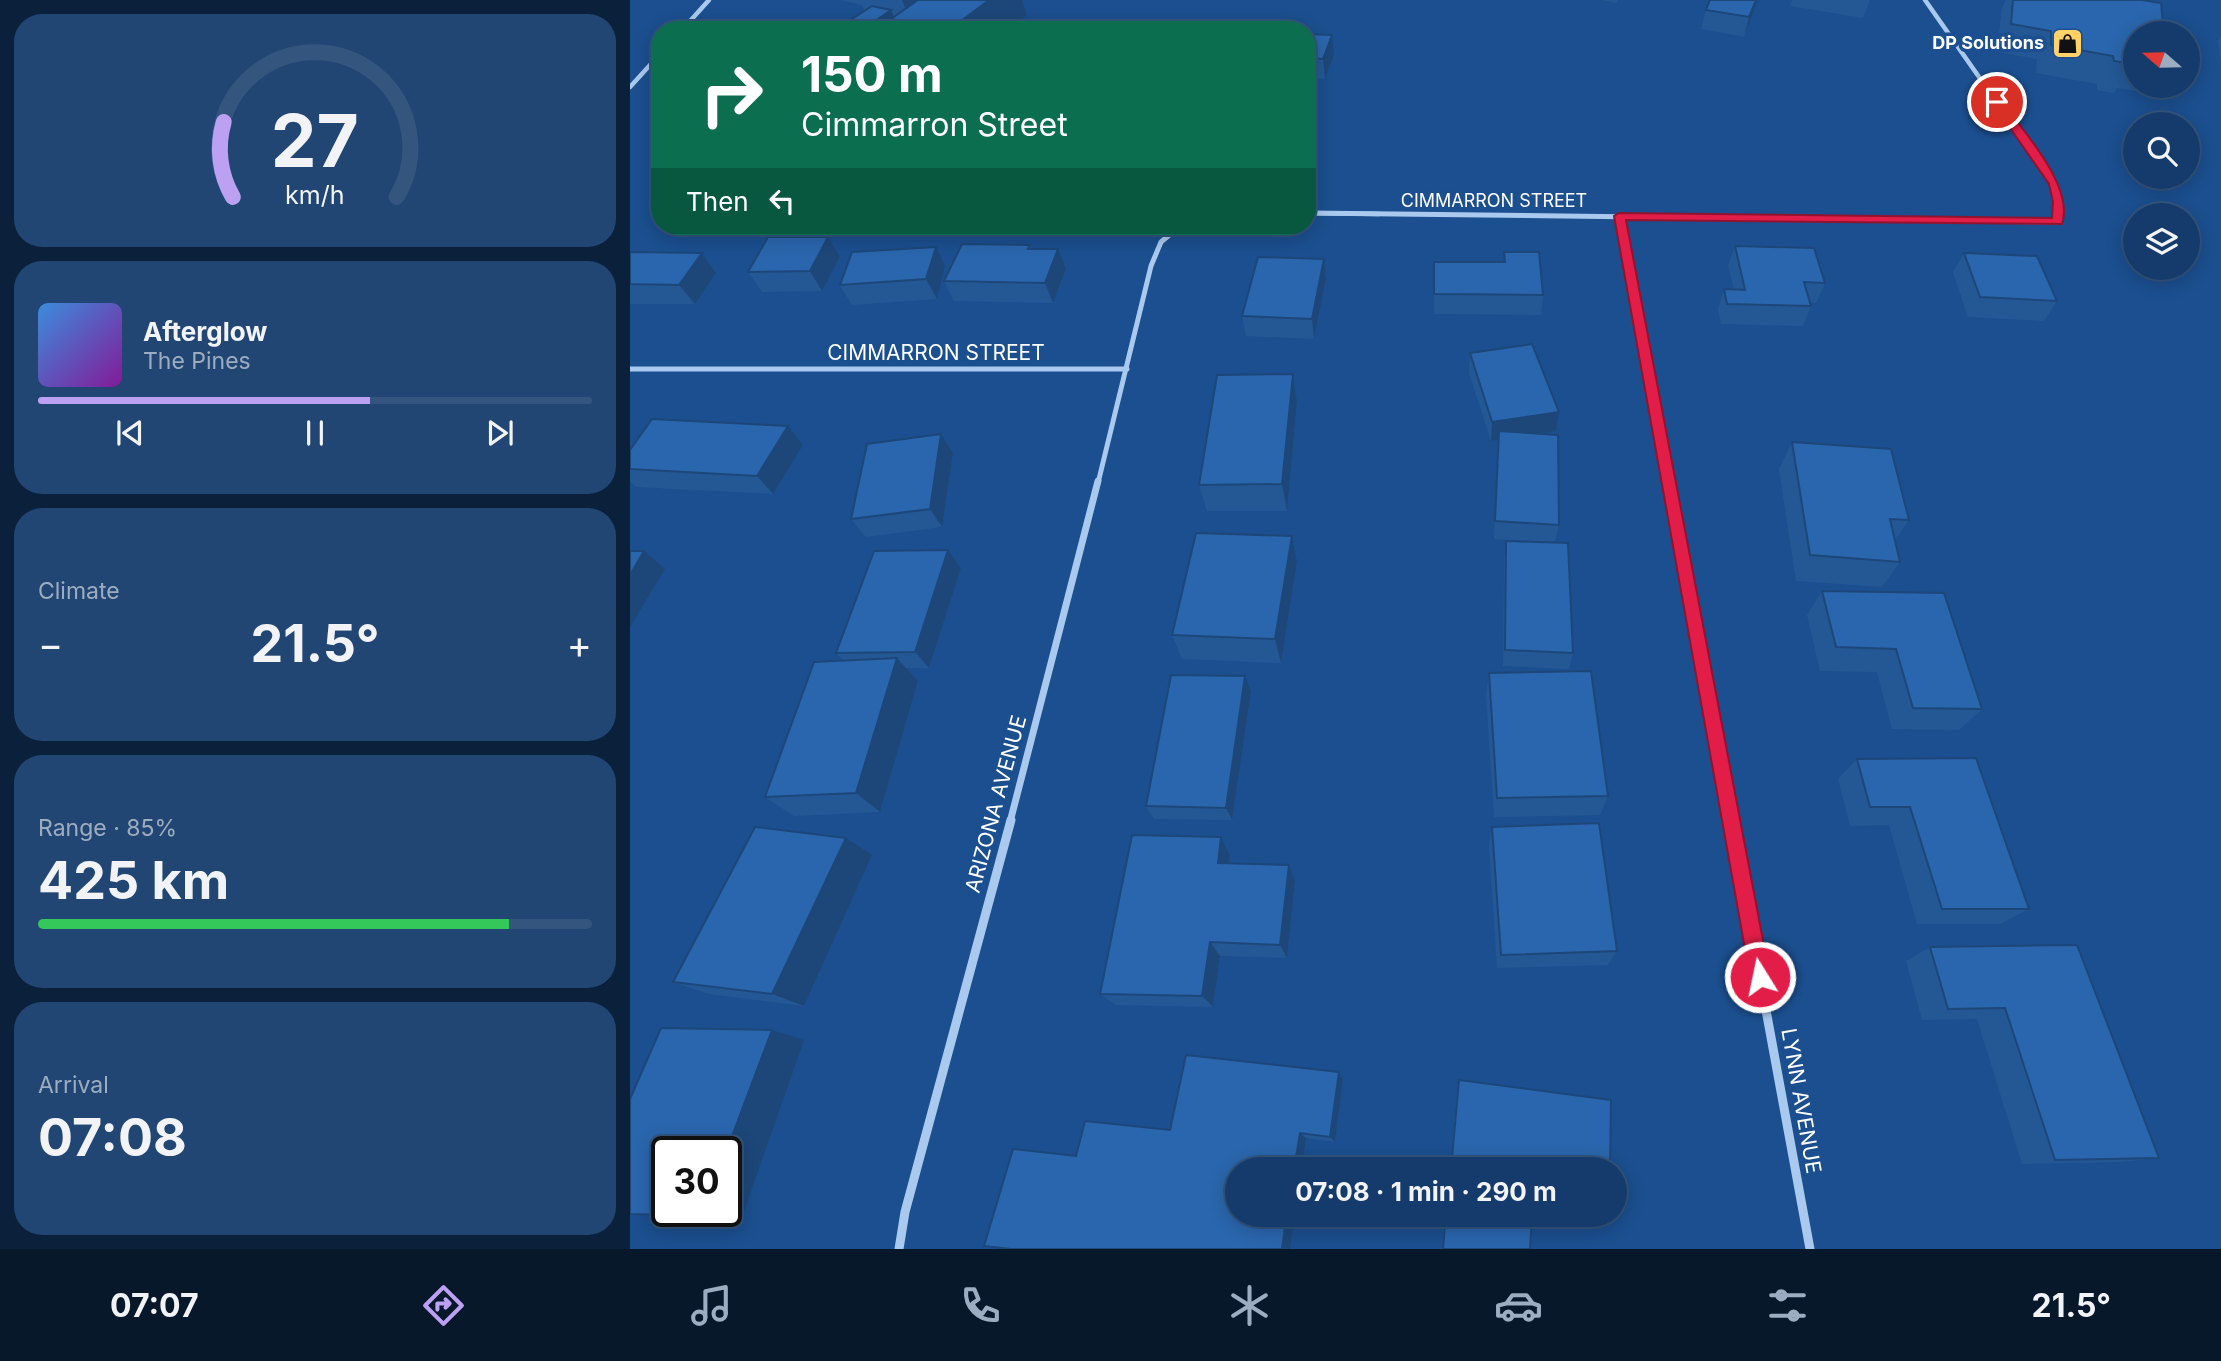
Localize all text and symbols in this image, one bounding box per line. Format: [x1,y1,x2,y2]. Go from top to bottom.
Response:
north arrow [2123,21,2200,98]
map controls [2123,21,2200,280]
shop icon: DP Solutions [2050,26,2084,60]
place label: DP Solutions [1932,32,2044,53]
text: 150 m [801,45,943,104]
icon: right [686,49,777,140]
pin [1967,72,2027,132]
icon: arrive [1978,83,2016,121]
text: 27 [271,96,359,185]
text: Cimmarron Street [801,105,1068,144]
button: search [2123,112,2200,189]
text: km/h [285,179,345,209]
icon: left [763,182,801,220]
text: Then [686,186,749,217]
street label: CIMMARRON STREET [1401,190,1587,211]
button: layers [2123,203,2200,280]
text: Afterglow [143,316,267,347]
street label: CIMMARRON STREET [827,340,1045,365]
text: The Pines [143,347,251,375]
icon: previous [111,414,149,452]
icon: pause [296,414,334,452]
icon: next [481,414,519,452]
text: Climate [38,577,120,605]
text: 21.5° [250,612,380,675]
text: − [38,621,63,667]
text: + [567,621,592,667]
street label: ARIZONA AVENUE [960,712,1031,895]
text: Range · 85% [38,814,177,842]
text: 425 km [38,849,229,912]
position arrow [1723,940,1797,1014]
street label: LYNN AVENUE [1776,1026,1827,1176]
text: Arrival [38,1071,109,1099]
text: 07:08 [38,1106,187,1169]
speed limit sign: 30 [651,1136,742,1227]
text: 07:08 · 1 min · 290 m [1295,1176,1557,1207]
icon: directions [419,1281,468,1330]
icon: music [687,1281,736,1330]
icon: phone [956,1281,1005,1330]
icon: climate [1225,1281,1274,1330]
icon: car [1494,1281,1543,1330]
icon: filters [1763,1281,1812,1330]
text: 07:07 [110,1286,199,1325]
text: 21.5° [2032,1286,2111,1325]

